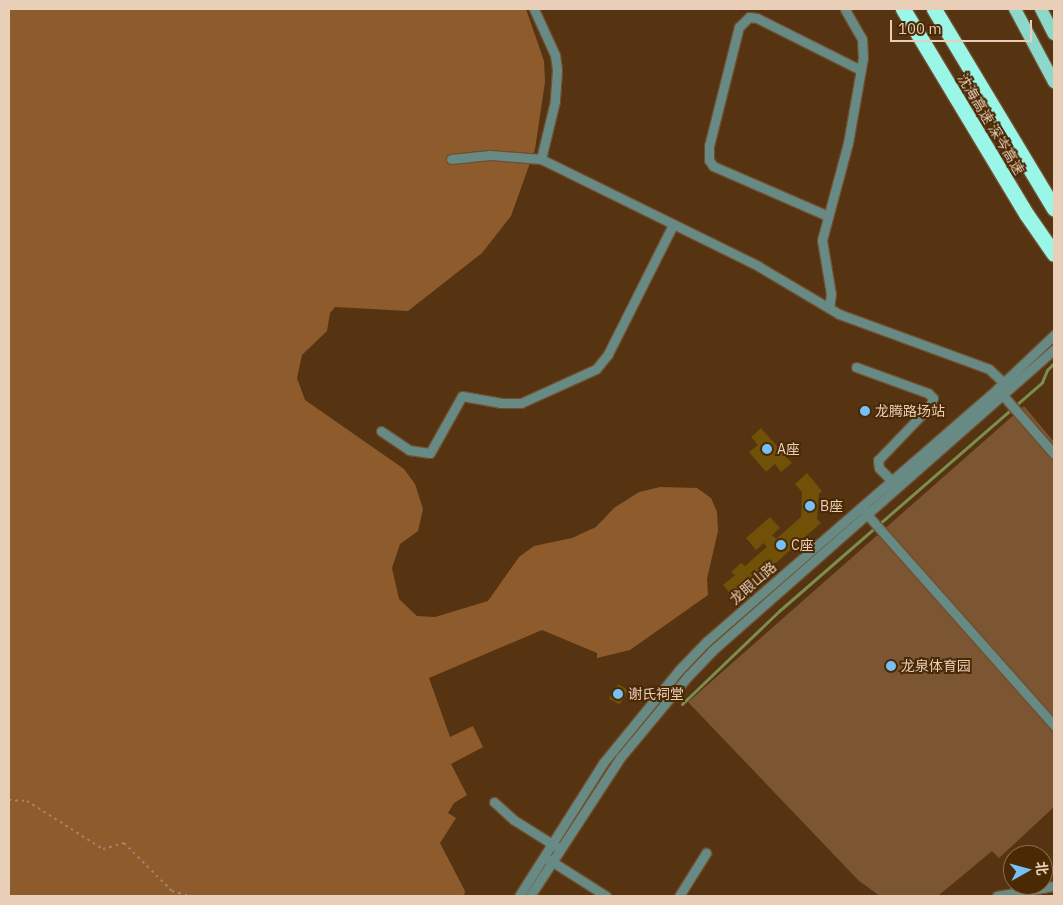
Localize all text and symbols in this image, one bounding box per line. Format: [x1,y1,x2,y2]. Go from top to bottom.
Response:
scale bar [893,10,1036,42]
text: 100 m [898,19,942,38]
street label: 沈海高速 深岑高速 [954,70,1028,178]
place label: 龙腾路场站 [875,403,945,419]
marker: 龙腾路场站 [859,405,871,417]
place label: A座 [777,441,800,457]
marker: A座 [761,443,773,455]
place label: B座 [820,498,843,514]
marker: B座 [804,500,816,512]
place label: C座 [791,537,814,553]
marker: C座 [775,539,787,551]
street label: 龙眼山路 [726,558,780,608]
place label: 龙泉体育园 [901,658,971,674]
marker: 龙泉体育园 [885,660,897,672]
place label: 谢氏祠堂 [628,686,684,702]
marker: 谢氏祠堂 [612,688,624,700]
north arrow [1003,845,1053,895]
text: 北 [1032,860,1052,876]

